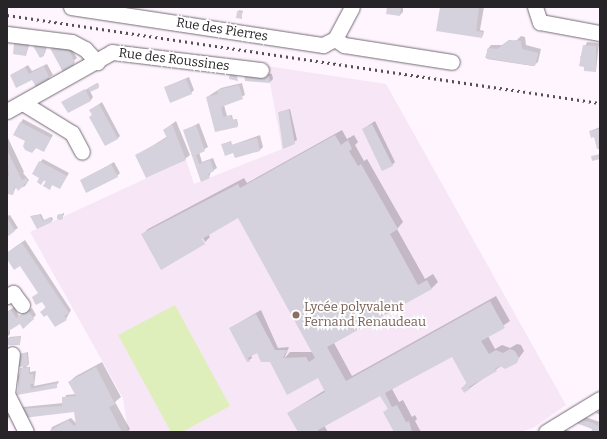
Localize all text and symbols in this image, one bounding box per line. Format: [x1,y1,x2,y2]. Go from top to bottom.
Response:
street label: Rue des Pierres [175,15,269,45]
street label: Rue des Roussines [118,45,230,75]
place label: Lycée polyvalent Fernand Renaudeau [304,300,426,331]
marker: Lycée polyvalent Fernand Renaudeau [291,310,301,320]

